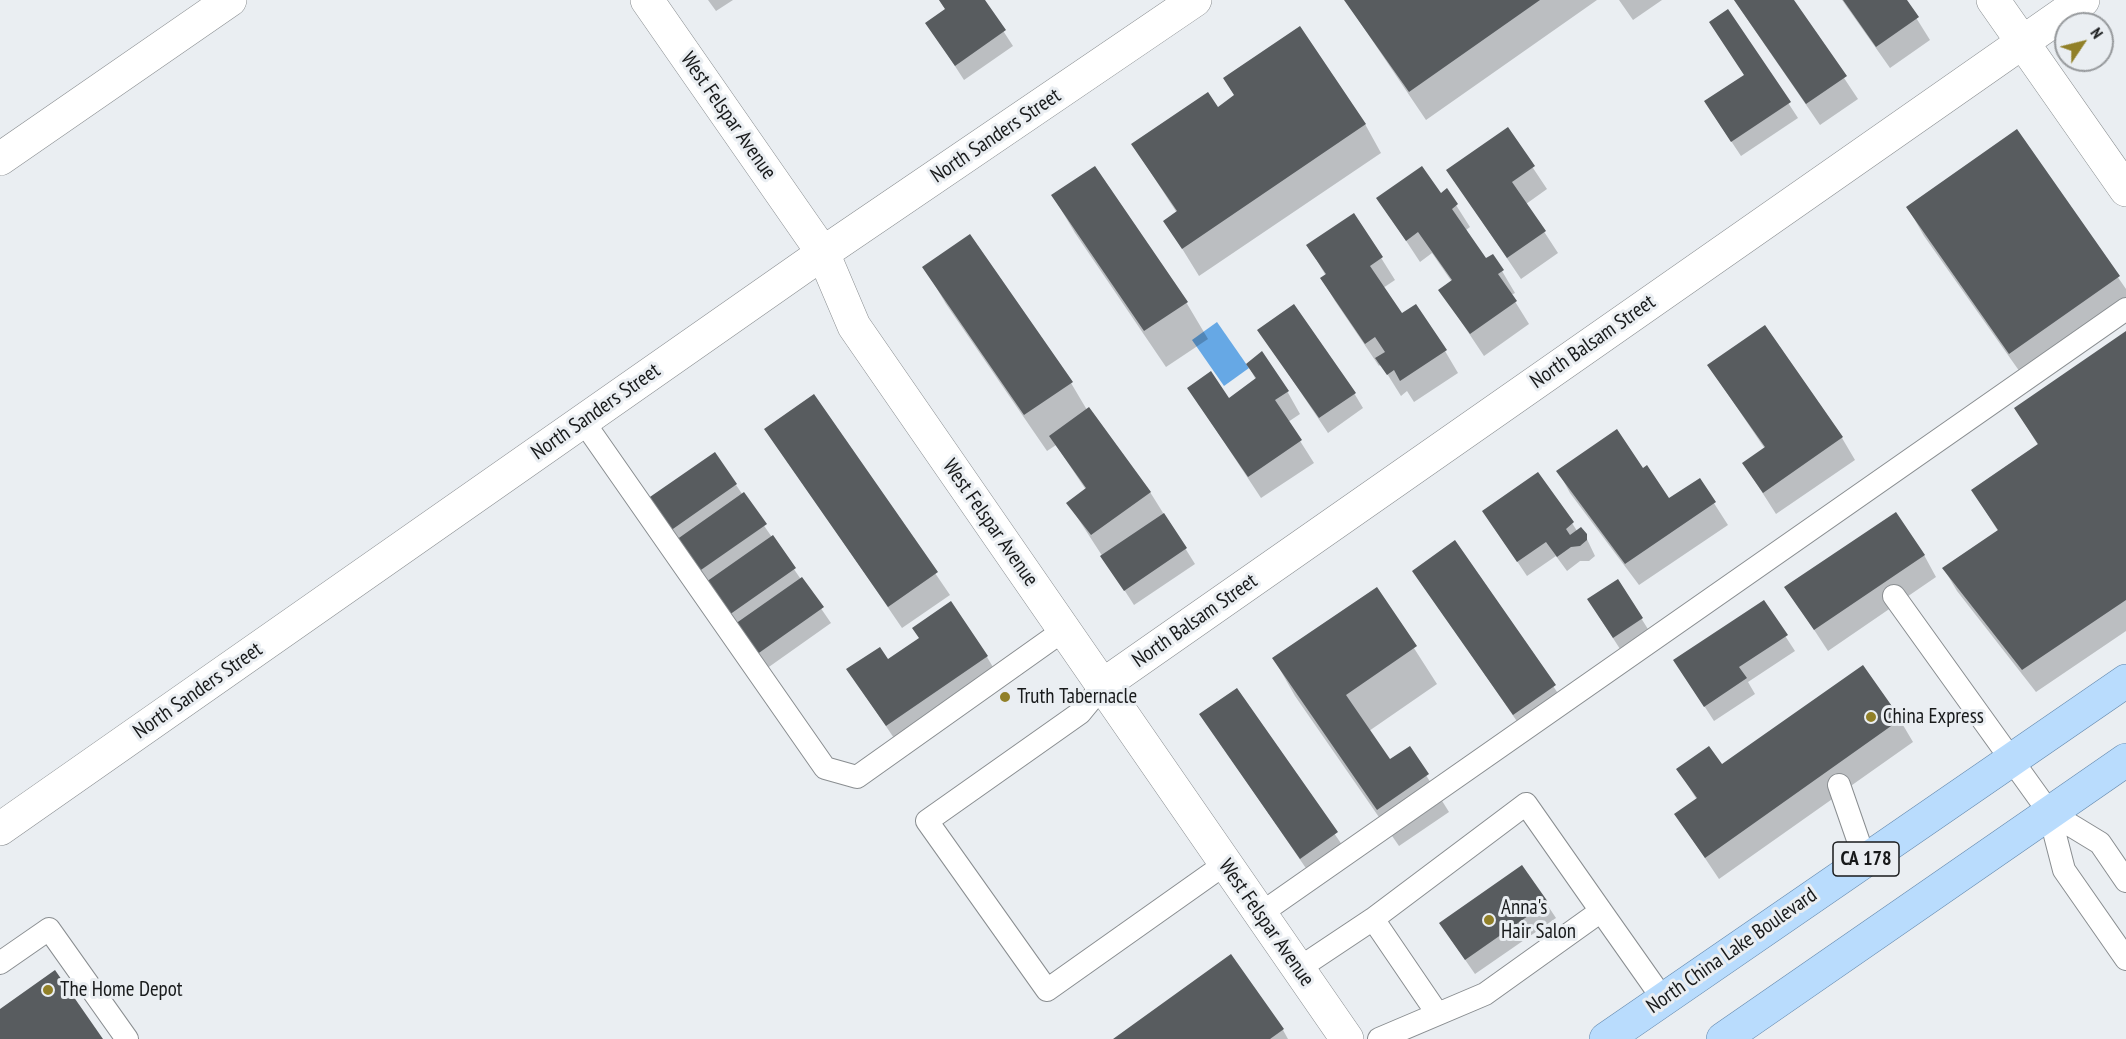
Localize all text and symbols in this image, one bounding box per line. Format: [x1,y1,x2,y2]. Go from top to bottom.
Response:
north arrow [2054,12,2114,72]
text: N [2086,24,2108,42]
street label: West Felspar Avenue [675,48,781,184]
street label: North Sanders Street [926,83,1066,189]
street label: North Balsam Street [1526,290,1660,394]
street label: North Sanders Street [527,358,665,466]
street label: West Felspar Avenue [937,455,1043,591]
street label: North Balsam Street [1128,569,1262,673]
street label: North Sanders Street [129,637,267,745]
place label: Truth Tabernacle [1017,684,1137,710]
marker: Truth Tabernacle [998,690,1012,704]
place label: China Express [1883,704,1984,730]
marker: China Express [1864,710,1878,724]
road number: CA 178 [1833,842,1899,876]
street label: West Felspar Avenue [1213,855,1319,991]
street label: North China Lake Boulevard [1642,883,1822,1019]
place label: Anna's Hair Salon [1501,895,1576,945]
marker: Anna's Hair Salon [1482,913,1496,927]
place label: The Home Depot [60,977,183,1003]
marker: The Home Depot [41,983,55,997]

